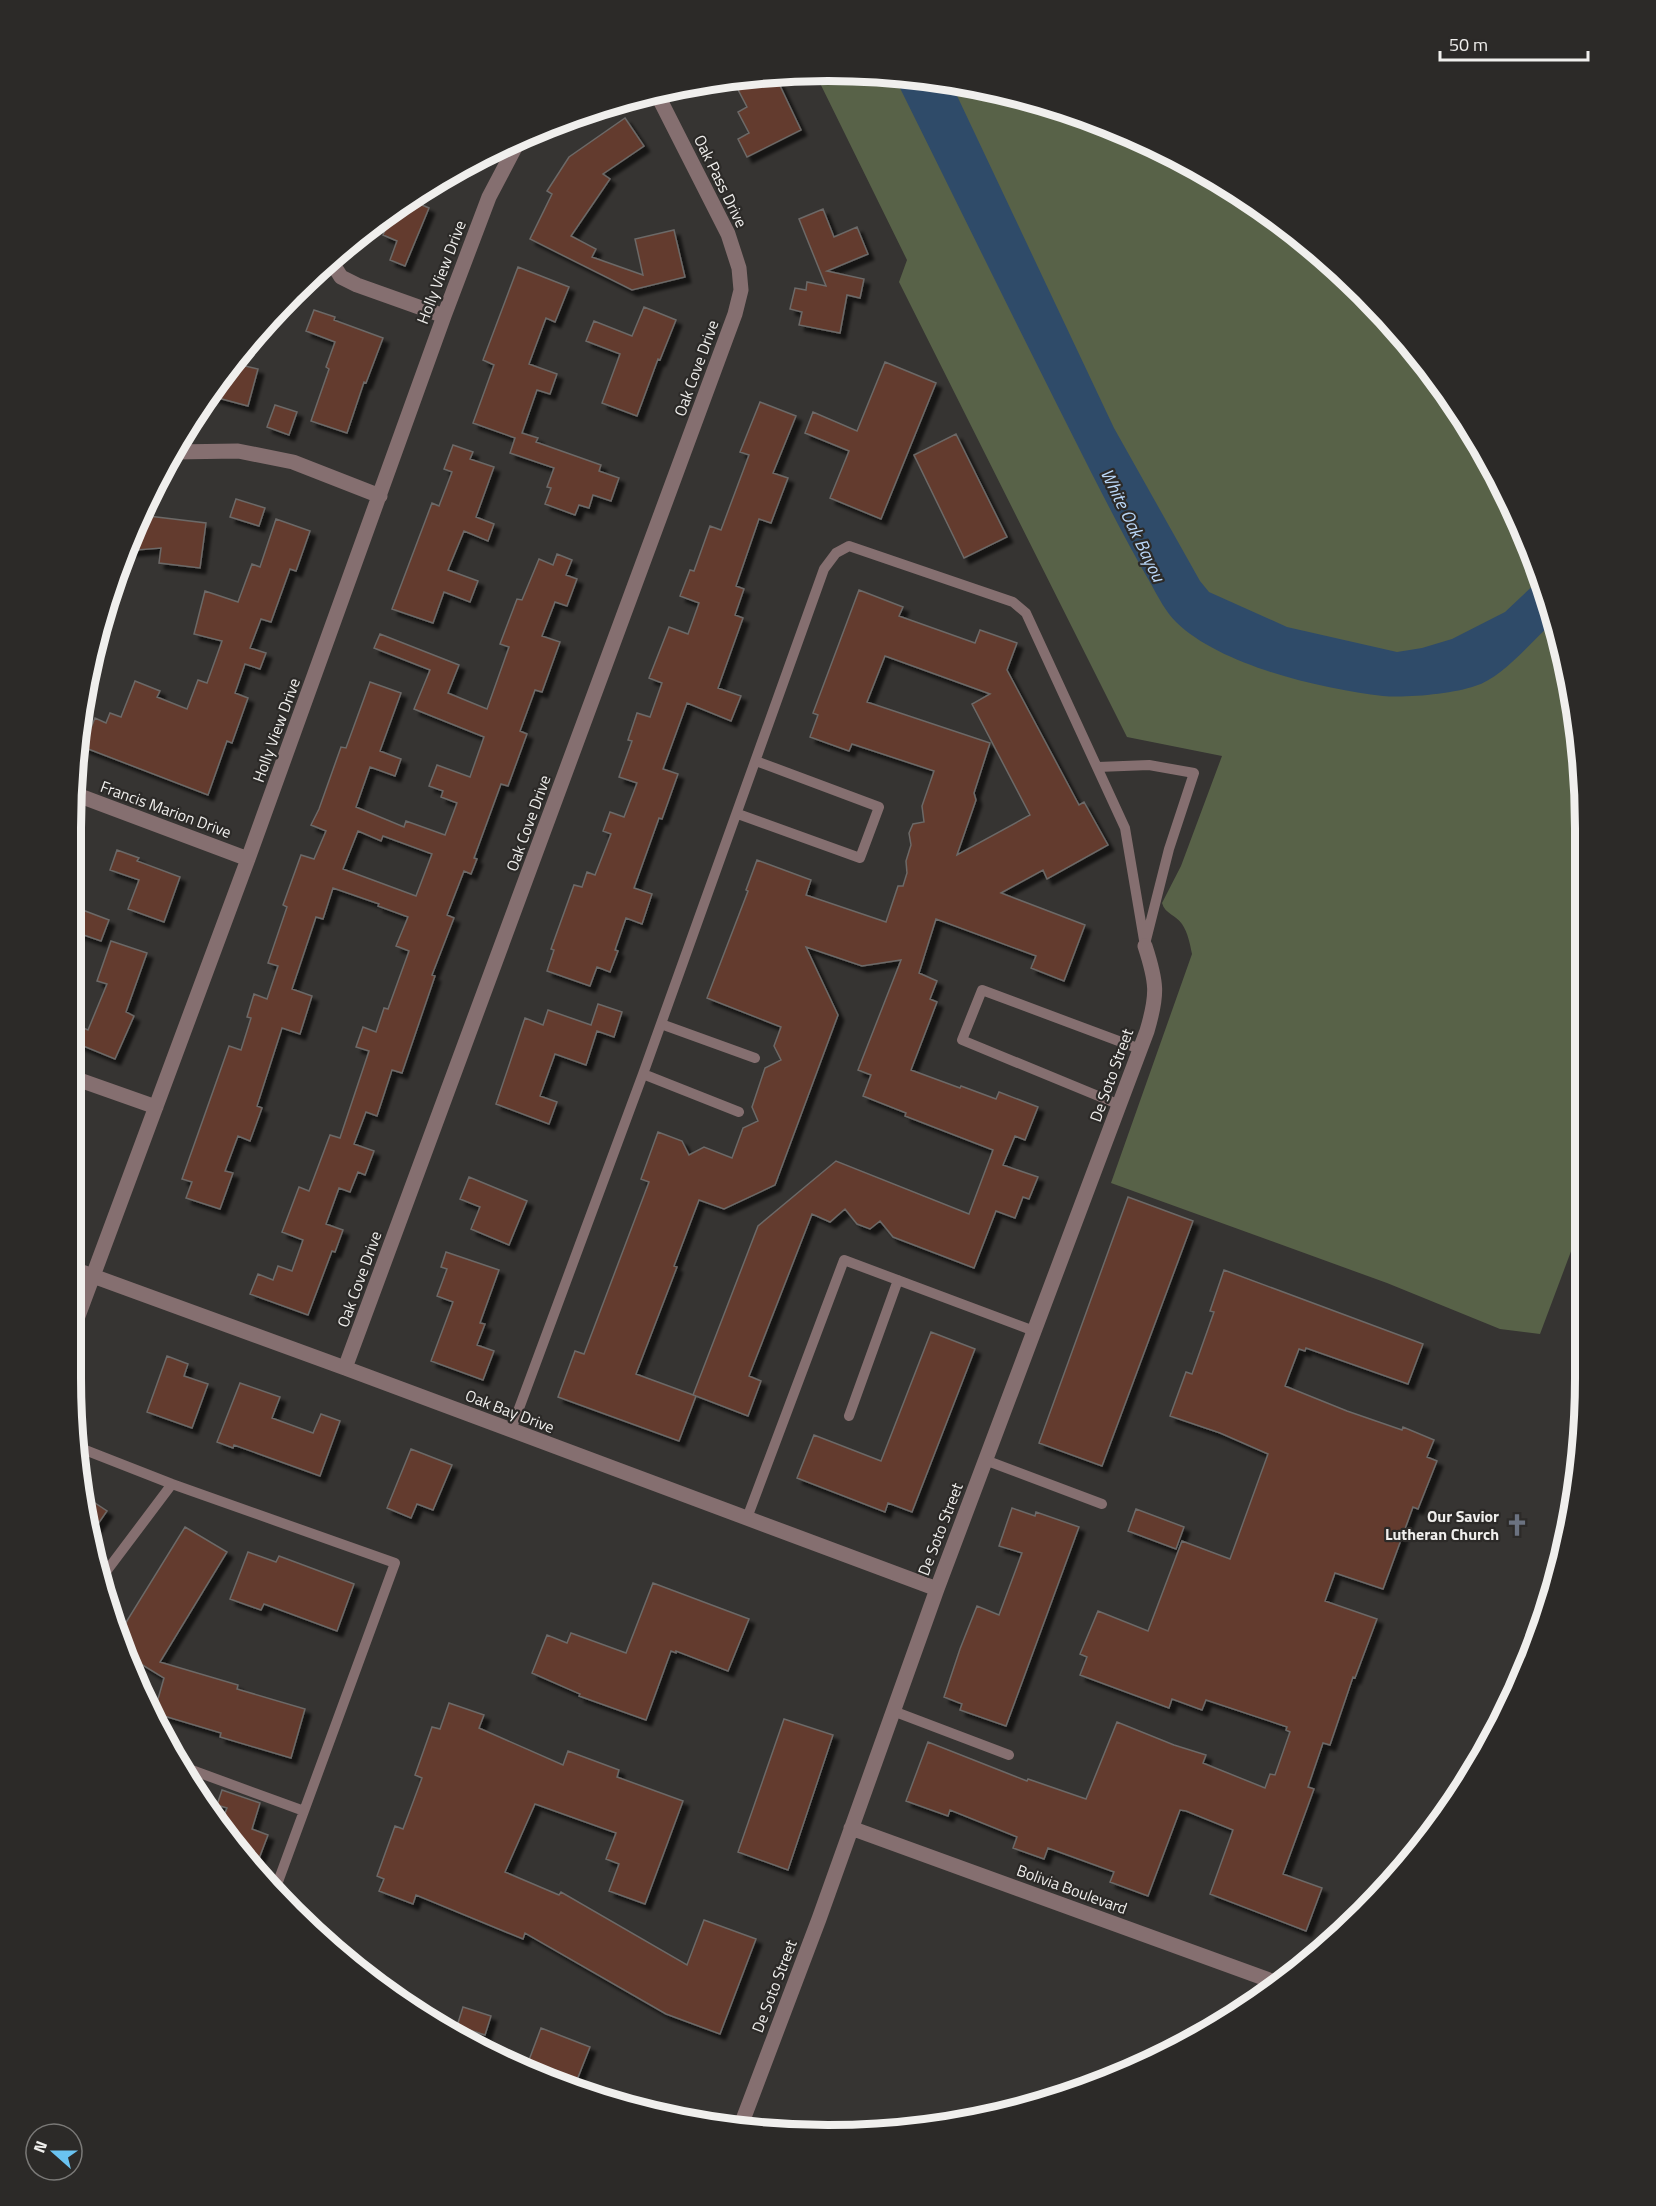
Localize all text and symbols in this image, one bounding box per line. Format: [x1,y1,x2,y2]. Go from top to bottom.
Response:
scale bar [1440,24,1588,62]
text: 50 m [1449,31,1488,58]
street label: Oak Pass Drive [688,131,754,231]
street label: Holly View Drive [410,217,472,327]
street label: Oak Cove Drive [667,317,725,419]
water label: White Oak Bayou [1094,464,1173,587]
street label: Holly View Drive [246,675,306,785]
street label: Oak Cove Drive [499,772,557,874]
street label: Francis Marion Drive [97,774,235,844]
street label: De Soto Street [1083,1025,1139,1125]
street label: Oak Cove Drive [330,1228,388,1330]
street label: Oak Bay Drive [462,1383,558,1439]
street label: De Soto Street [911,1479,969,1579]
place label: Our Savior Lutheran Church [1385,1504,1499,1546]
church icon: Our Savior Lutheran Church [1504,1512,1530,1538]
street label: Bolivia Boulevard [1013,1858,1131,1920]
street label: De Soto Street [745,1936,803,2036]
north arrow [24,2122,84,2182]
text: N [27,2137,53,2156]

